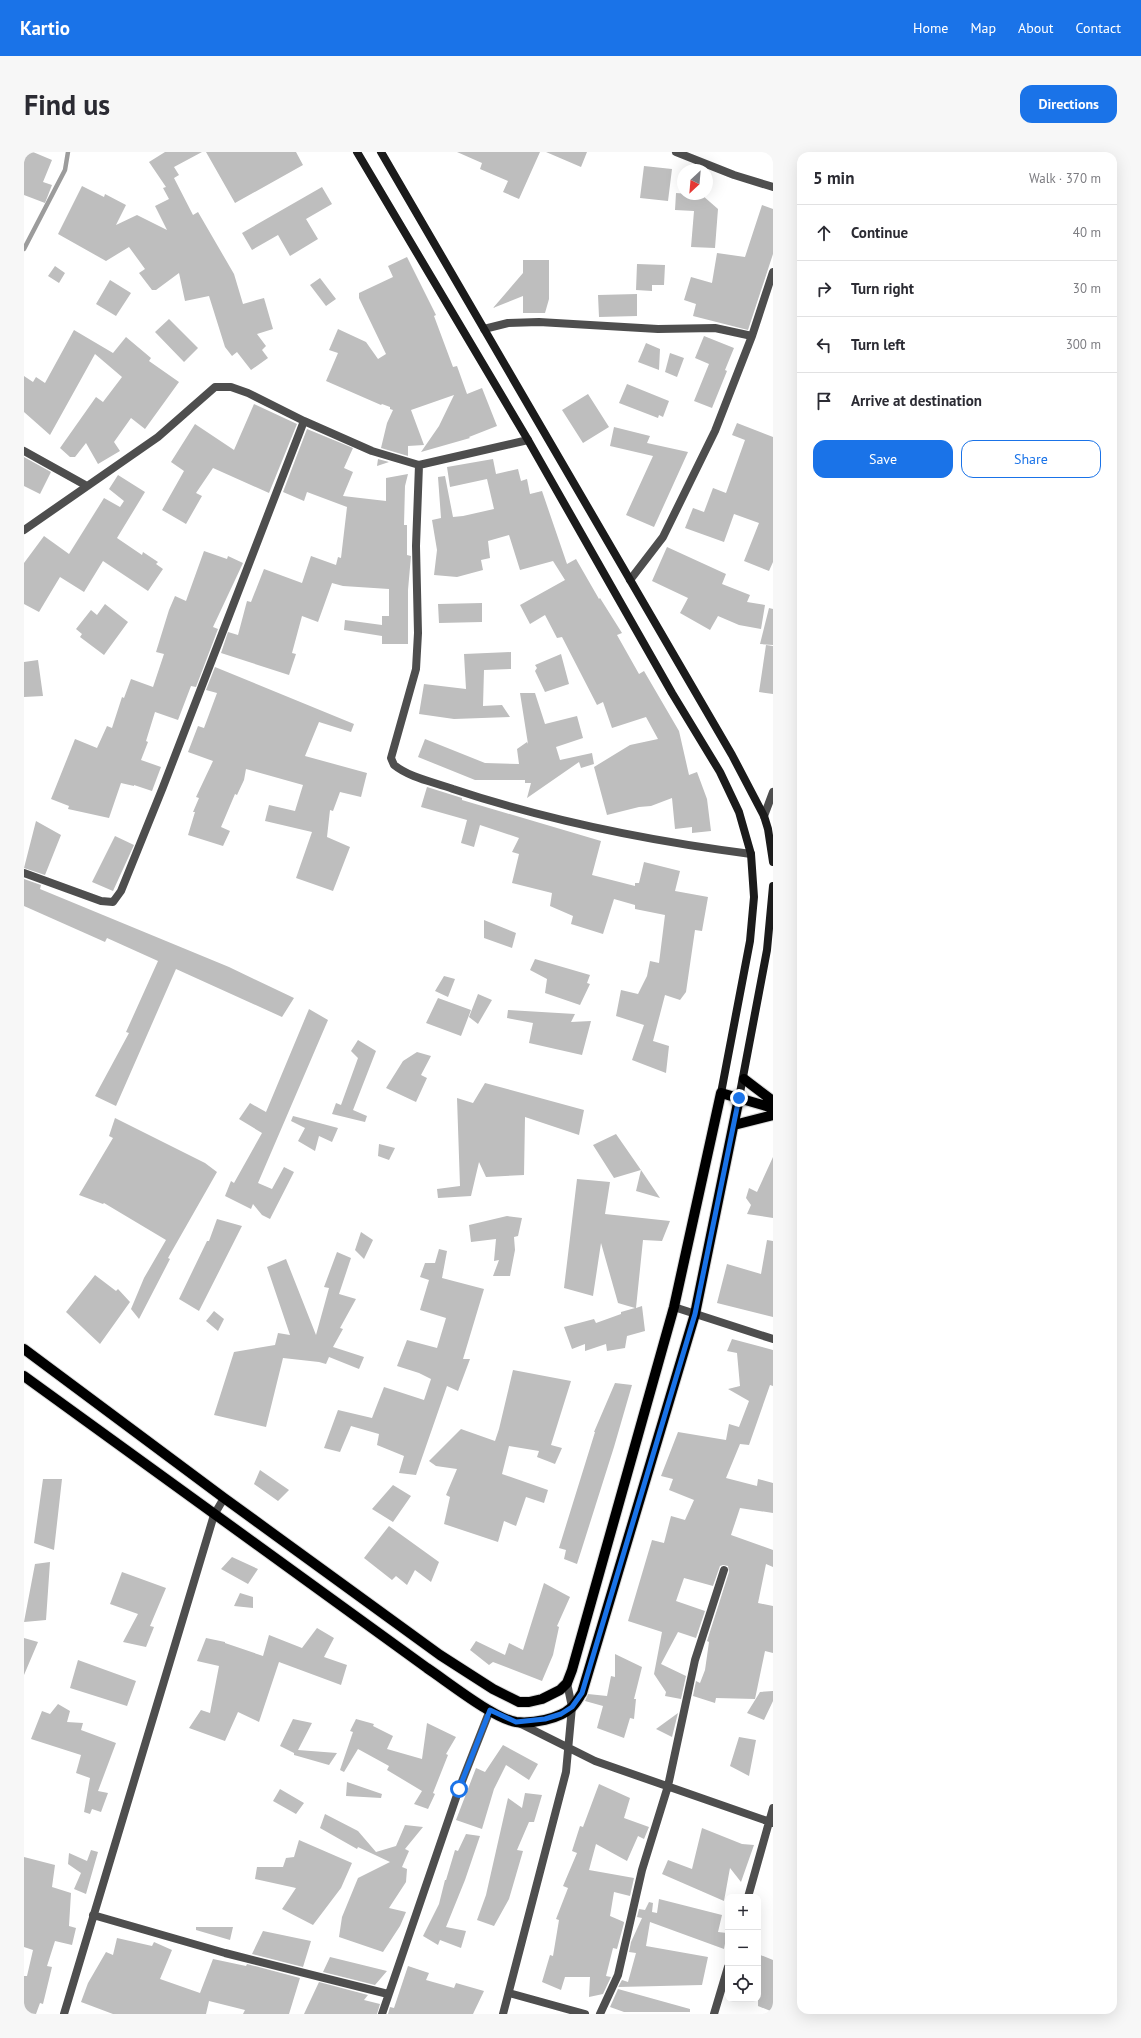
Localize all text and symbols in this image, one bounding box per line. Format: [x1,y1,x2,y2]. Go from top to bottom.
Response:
text: Kartio [20,16,70,40]
text: Home [913,19,948,37]
text: Map [970,19,996,37]
text: About [1018,19,1054,37]
text: Contact [1076,19,1121,37]
button: Directions [1020,85,1117,123]
text: Find us [24,86,110,123]
north arrow [677,164,713,200]
text: 5 min [813,167,854,189]
text: Walk · 370 m [1029,170,1101,187]
icon: ahead [813,222,835,244]
text: Continue [851,223,908,242]
text: 40 m [1073,224,1101,241]
icon: right [813,278,835,300]
text: Turn right [851,279,914,298]
text: 30 m [1073,280,1101,297]
icon: left [813,334,835,356]
text: Turn left [851,335,905,354]
text: 300 m [1066,336,1101,353]
icon: arrive [813,390,835,412]
text: Arrive at destination [851,391,982,410]
button: Save [813,440,953,478]
button: Share [961,440,1101,478]
route end [730,1089,748,1107]
route start [450,1780,468,1798]
map controls [725,1894,761,2002]
button: + [725,1894,761,1930]
button: − [725,1930,761,1966]
button: locate [725,1966,761,2002]

